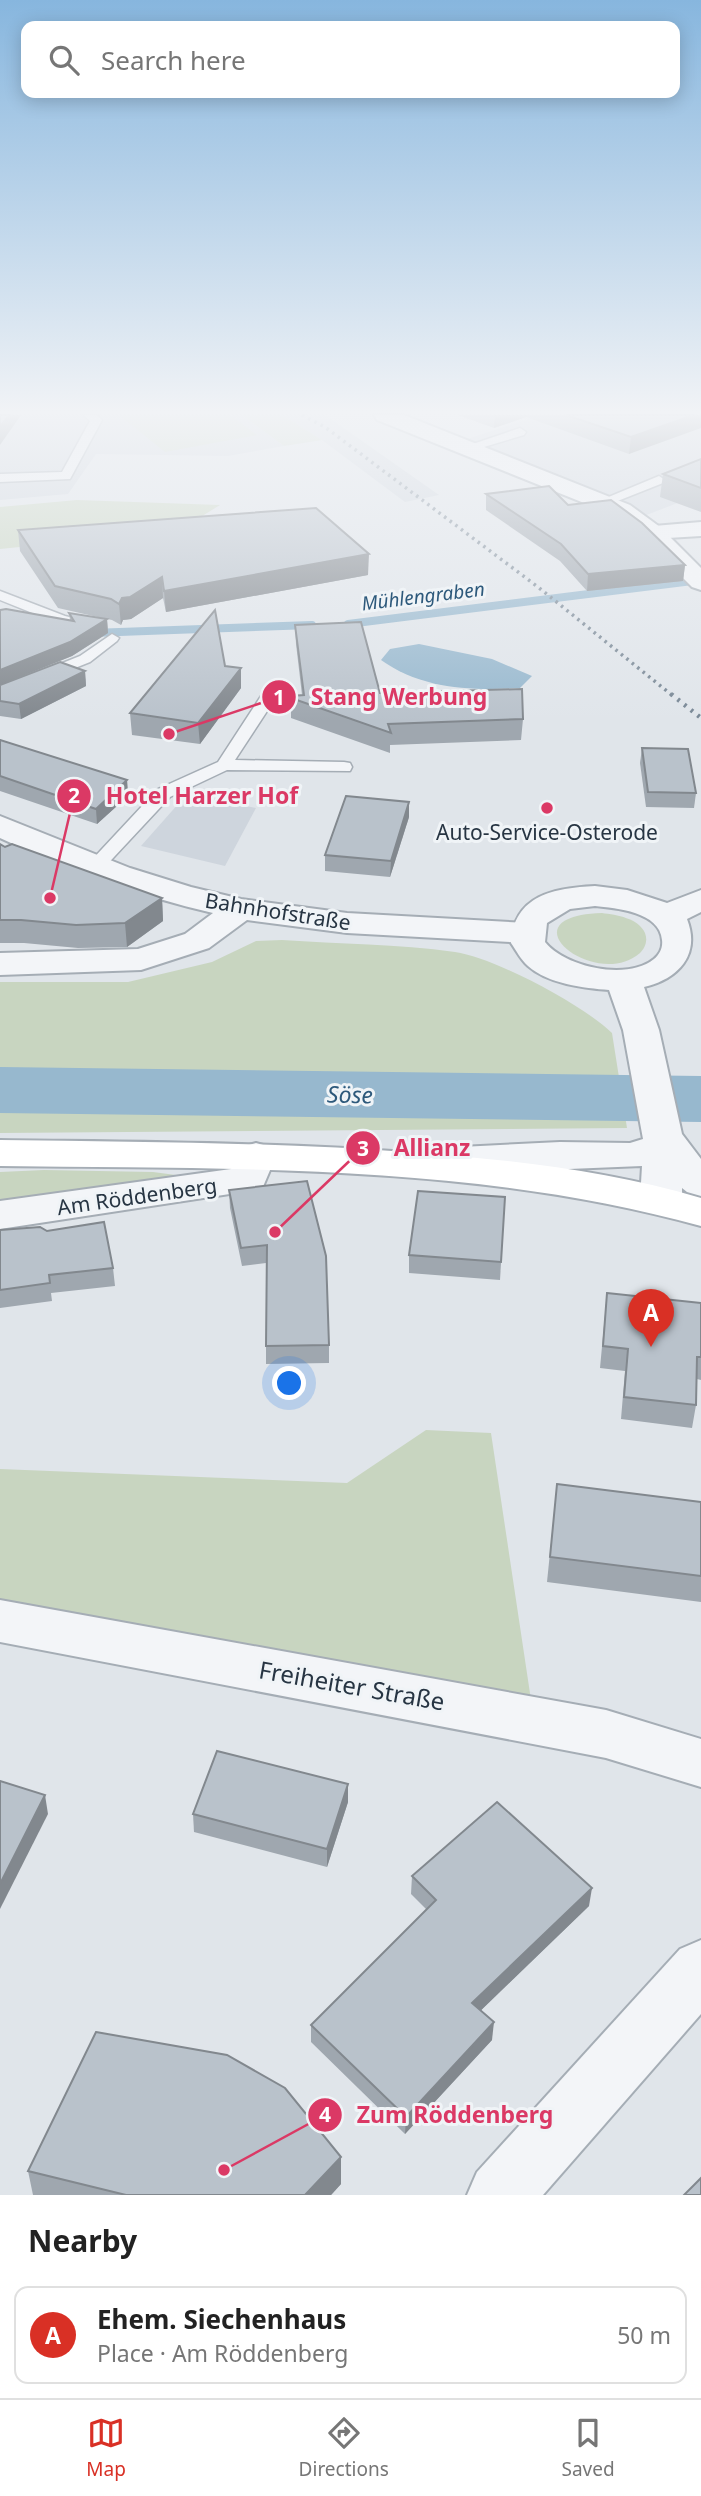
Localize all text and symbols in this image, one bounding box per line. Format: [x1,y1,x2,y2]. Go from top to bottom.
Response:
search box [21,21,680,98]
icon: search [45,41,83,79]
text: Search here [101,42,246,78]
water label: Mühlengraben [360,576,486,616]
callout: Stang Werbung [261,675,501,719]
text: Stang Werbung [311,680,487,712]
text: 1 [273,683,285,711]
callout: Hotel Harzer Hof [57,774,312,818]
text: Hotel Harzer Hof [106,779,299,811]
text: 2 [68,781,80,809]
marker: Auto-Service-Osterode [539,800,555,816]
place label: Auto-Service-Osterode [436,818,658,846]
street label: Bahnhofstraße [203,886,353,936]
water label: Söse [327,1078,373,1110]
callout: Allianz [345,1126,485,1170]
text: Allianz [394,1131,470,1163]
text: 3 [357,1134,369,1162]
street label: Am Röddenberg [55,1171,219,1221]
pin: A [628,1289,674,1347]
your location [272,1366,306,1400]
street label: Freiheiter Straße [257,1652,447,1718]
callout: Zum Röddenberg [308,2093,568,2137]
text: Zum Röddenberg [357,2098,553,2130]
text: 4 [319,2100,331,2128]
text: Nearby [28,2220,137,2261]
text: Ehem. Siechenhaus [97,2301,346,2337]
text: A [45,2319,61,2351]
text: 50 m [617,2319,671,2351]
text: Place · Am Röddenberg [97,2337,348,2369]
tab: Map [86,2414,126,2482]
tab: Directions [299,2414,389,2482]
tab: Saved [561,2414,615,2482]

